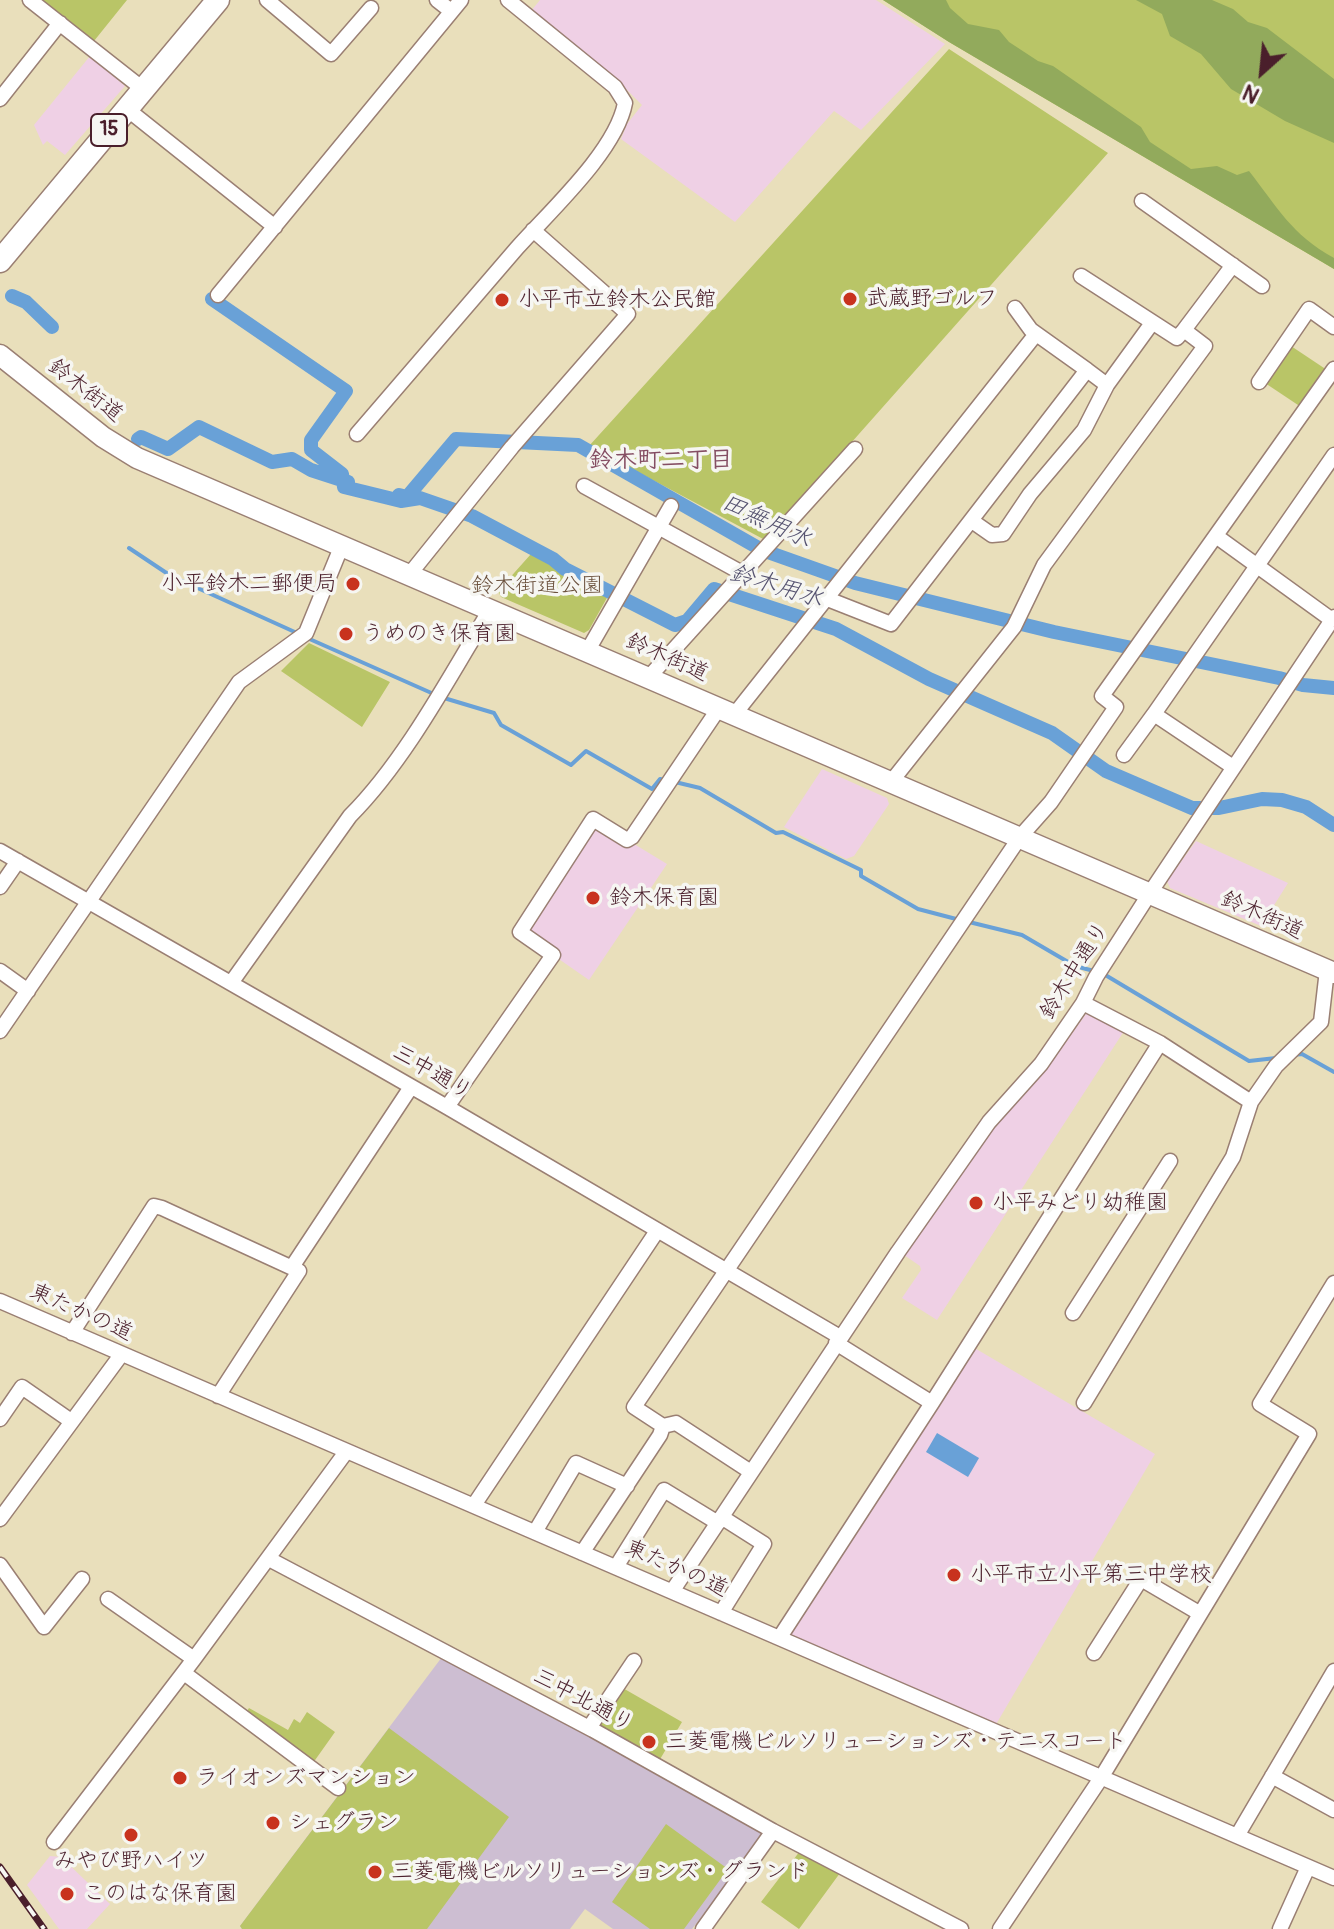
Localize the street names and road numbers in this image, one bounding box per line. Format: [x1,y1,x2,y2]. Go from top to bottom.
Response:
road number: 15 [91,114,127,146]
street label: 鈴木街道 [42,354,128,428]
street label: 鈴木街道 [621,628,713,688]
street label: 鈴木街道 [1216,886,1308,946]
street label: 鈴木中通り [1035,917,1115,1025]
street label: 三中通り [387,1040,477,1106]
street label: 東たかの道 [25,1279,137,1347]
street label: 東たかの道 [620,1535,732,1603]
street label: 三中北通り [528,1664,638,1738]

